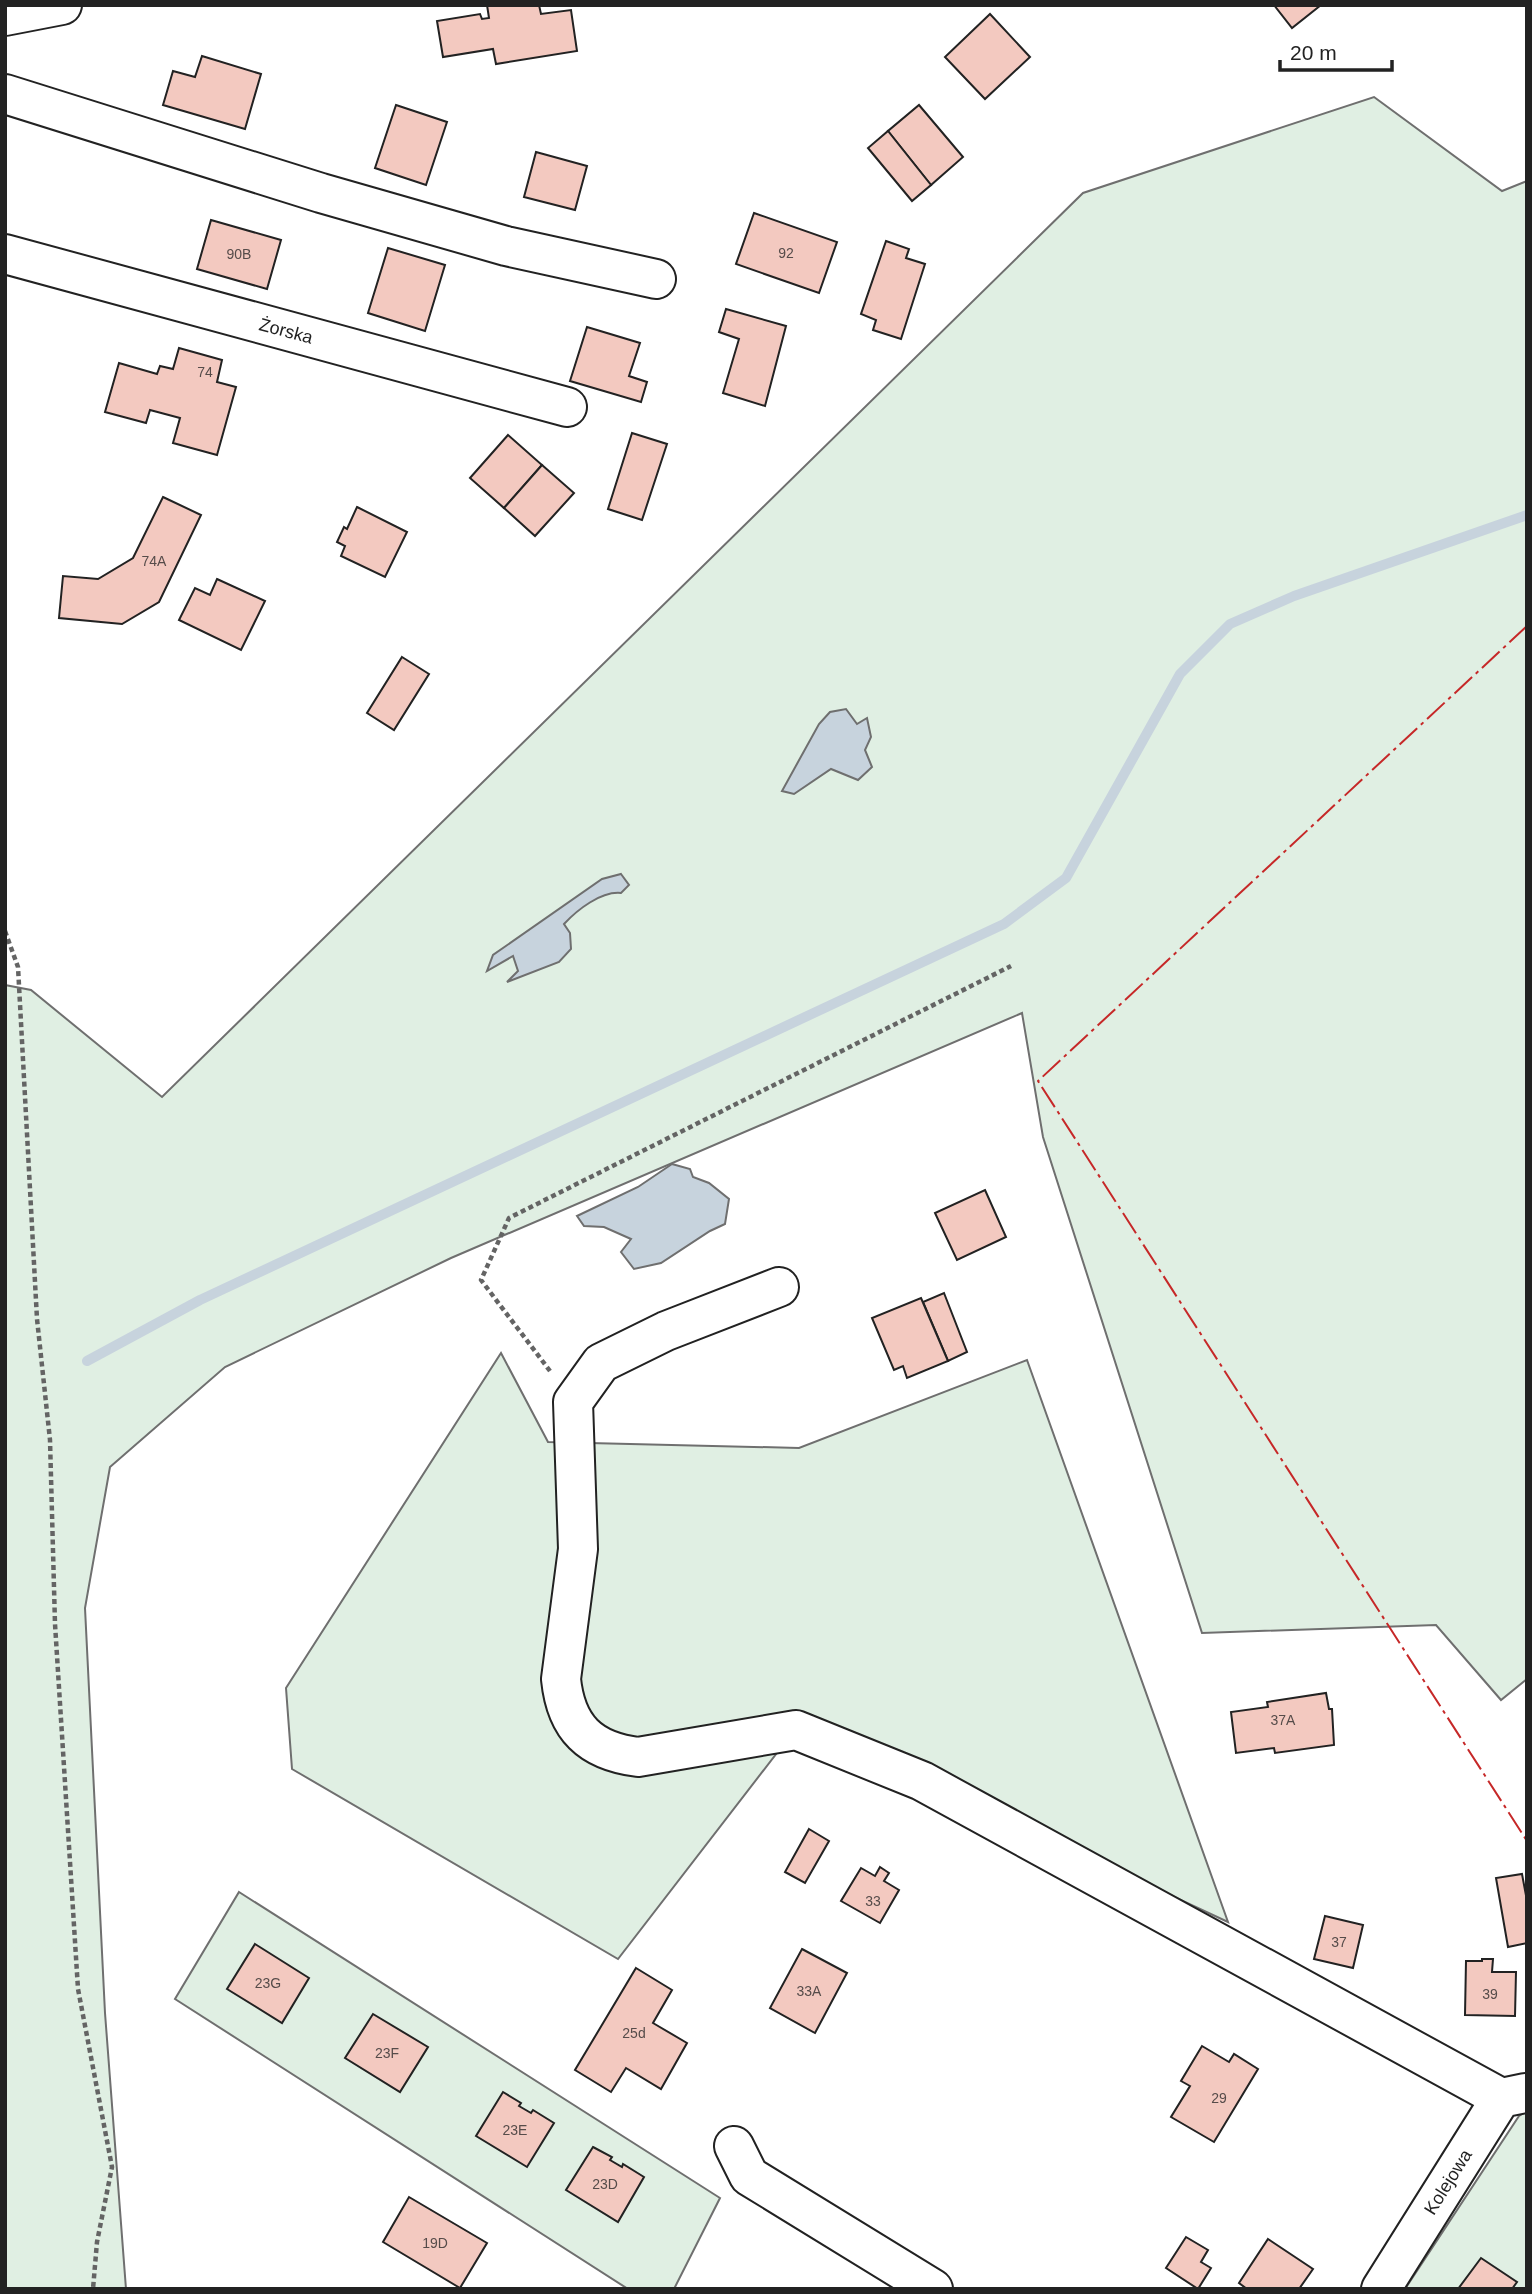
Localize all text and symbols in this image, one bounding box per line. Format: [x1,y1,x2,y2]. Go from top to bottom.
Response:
scale bar [1280,28,1392,72]
text: 20 m [1290,41,1337,64]
house number: 92 [778,245,794,261]
house number: 90B [227,246,251,262]
street label: Żorska [257,314,316,348]
house number: 74 [197,364,213,380]
house number: 74A [142,553,167,569]
house number: 37A [1271,1712,1296,1728]
house number: 33 [865,1893,881,1909]
house number: 37 [1331,1934,1347,1950]
house number: 23G [255,1975,281,1991]
house number: 33A [797,1983,822,1999]
house number: 39 [1482,1986,1498,2002]
house number: 25d [622,2025,646,2041]
house number: 23F [375,2045,399,2061]
house number: 29 [1211,2090,1227,2106]
house number: 23E [503,2122,527,2138]
street label: Kolejowa [1420,2145,1476,2218]
house number: 23D [592,2176,618,2192]
house number: 19D [422,2235,448,2251]

